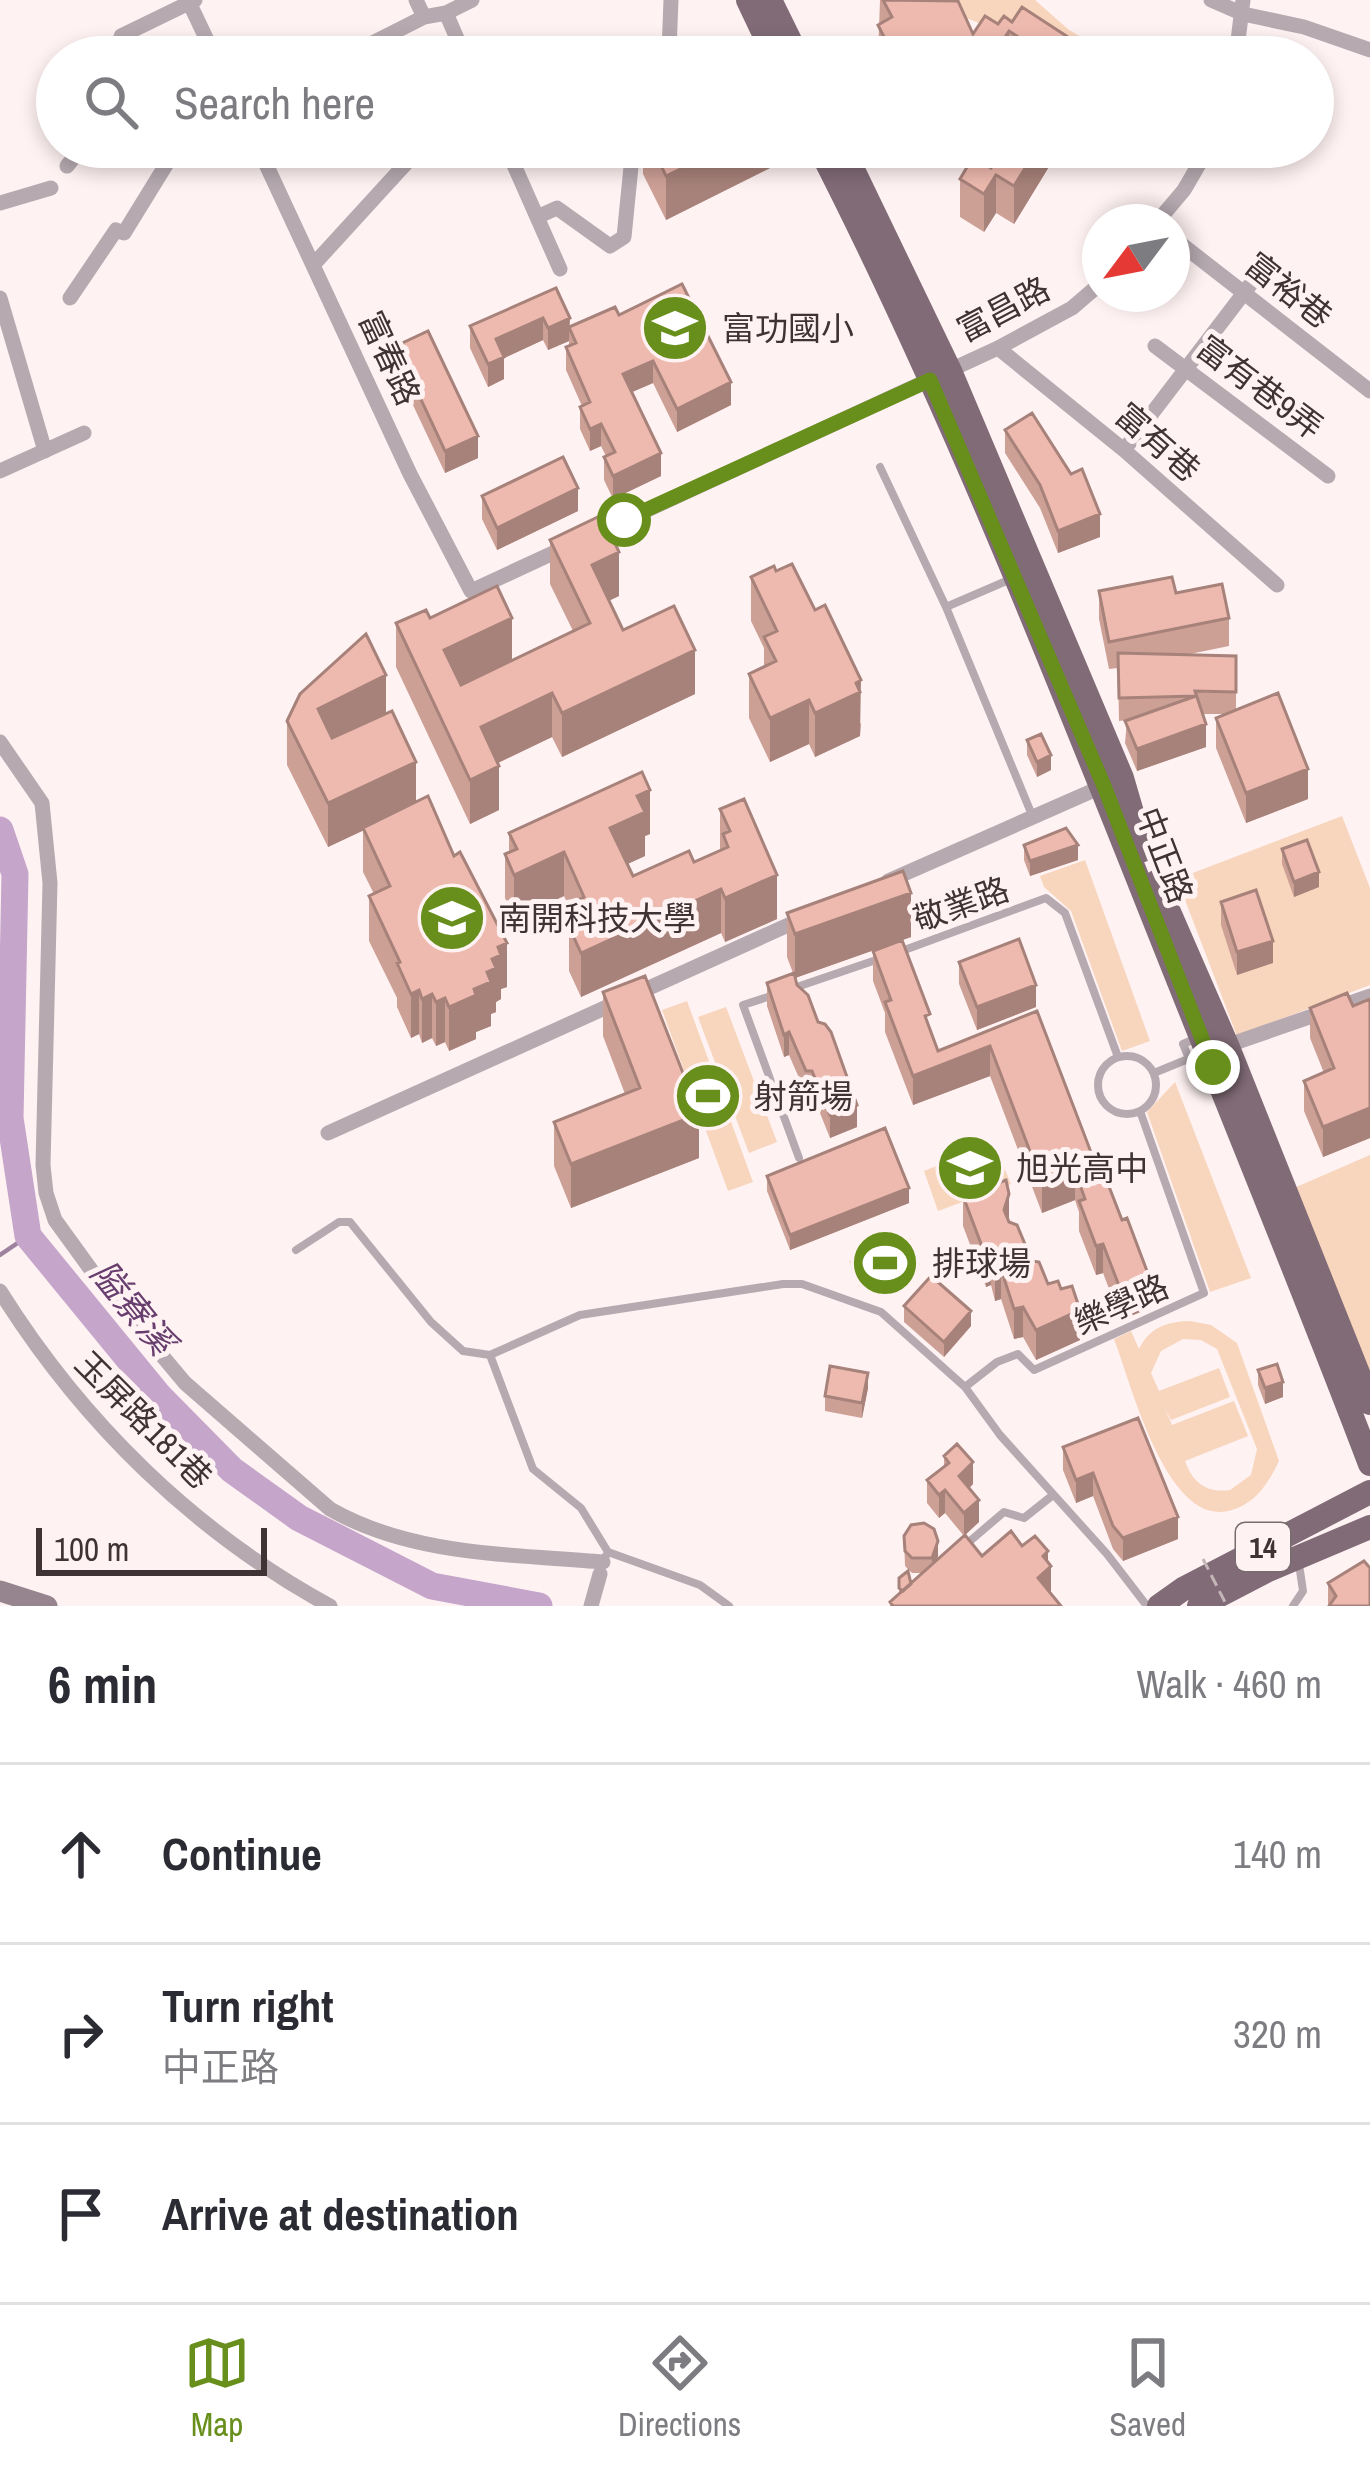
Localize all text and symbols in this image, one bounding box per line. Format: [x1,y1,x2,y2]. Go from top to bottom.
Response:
search box [36,36,1334,168]
icon: search [78,69,144,135]
text: Search here [174,72,375,133]
north arrow [1082,204,1190,312]
street label: 富裕巷 [1236,242,1342,338]
street label: 富昌路 [949,266,1057,352]
school or university icon: 富功國小 [640,293,710,363]
street label: 富春路 [349,304,431,412]
place label: 富功國小 [722,306,854,350]
street label: 富有巷9弄 [1188,325,1332,449]
street label: 富有巷 [1106,393,1210,491]
route start [597,493,651,547]
street label: 中正路 [1127,801,1203,909]
street label: 敬業路 [907,866,1015,942]
school or university icon: 南開科技大學 [417,883,487,953]
place label: 南開科技大學 [498,896,696,940]
route end [1186,1040,1240,1094]
sports icon: 射箭場 [673,1061,743,1131]
place label: 射箭場 [754,1074,853,1118]
school or university icon: 旭光高中 [935,1133,1005,1203]
place label: 旭光高中 [1016,1146,1148,1190]
sports icon: 排球場 [850,1228,920,1298]
place label: 排球場 [932,1241,1031,1285]
water label: 隘寮溪 [80,1250,189,1368]
street label: 樂學路 [1067,1264,1175,1344]
street label: 玉屏路181巷 [66,1342,222,1498]
scale bar [36,1522,267,1575]
road number: 14 [1236,1523,1290,1571]
text: 100 m [54,1527,129,1571]
text: 6 min [48,1650,157,1719]
text: Walk · 460 m [1137,1658,1322,1710]
icon: ahead [48,1821,114,1887]
text: Continue [162,1823,322,1884]
text: 140 m [1233,1828,1322,1880]
text: Turn right [162,1975,334,2036]
icon: right [48,2001,114,2067]
text: 320 m [1233,2008,1322,2060]
text: 中正路 [162,2041,279,2093]
icon: arrive [48,2181,114,2247]
text: Arrive at destination [162,2183,519,2244]
tab: Map [184,2330,250,2446]
tab: Directions [618,2330,741,2446]
tab: Saved [1109,2330,1186,2446]

